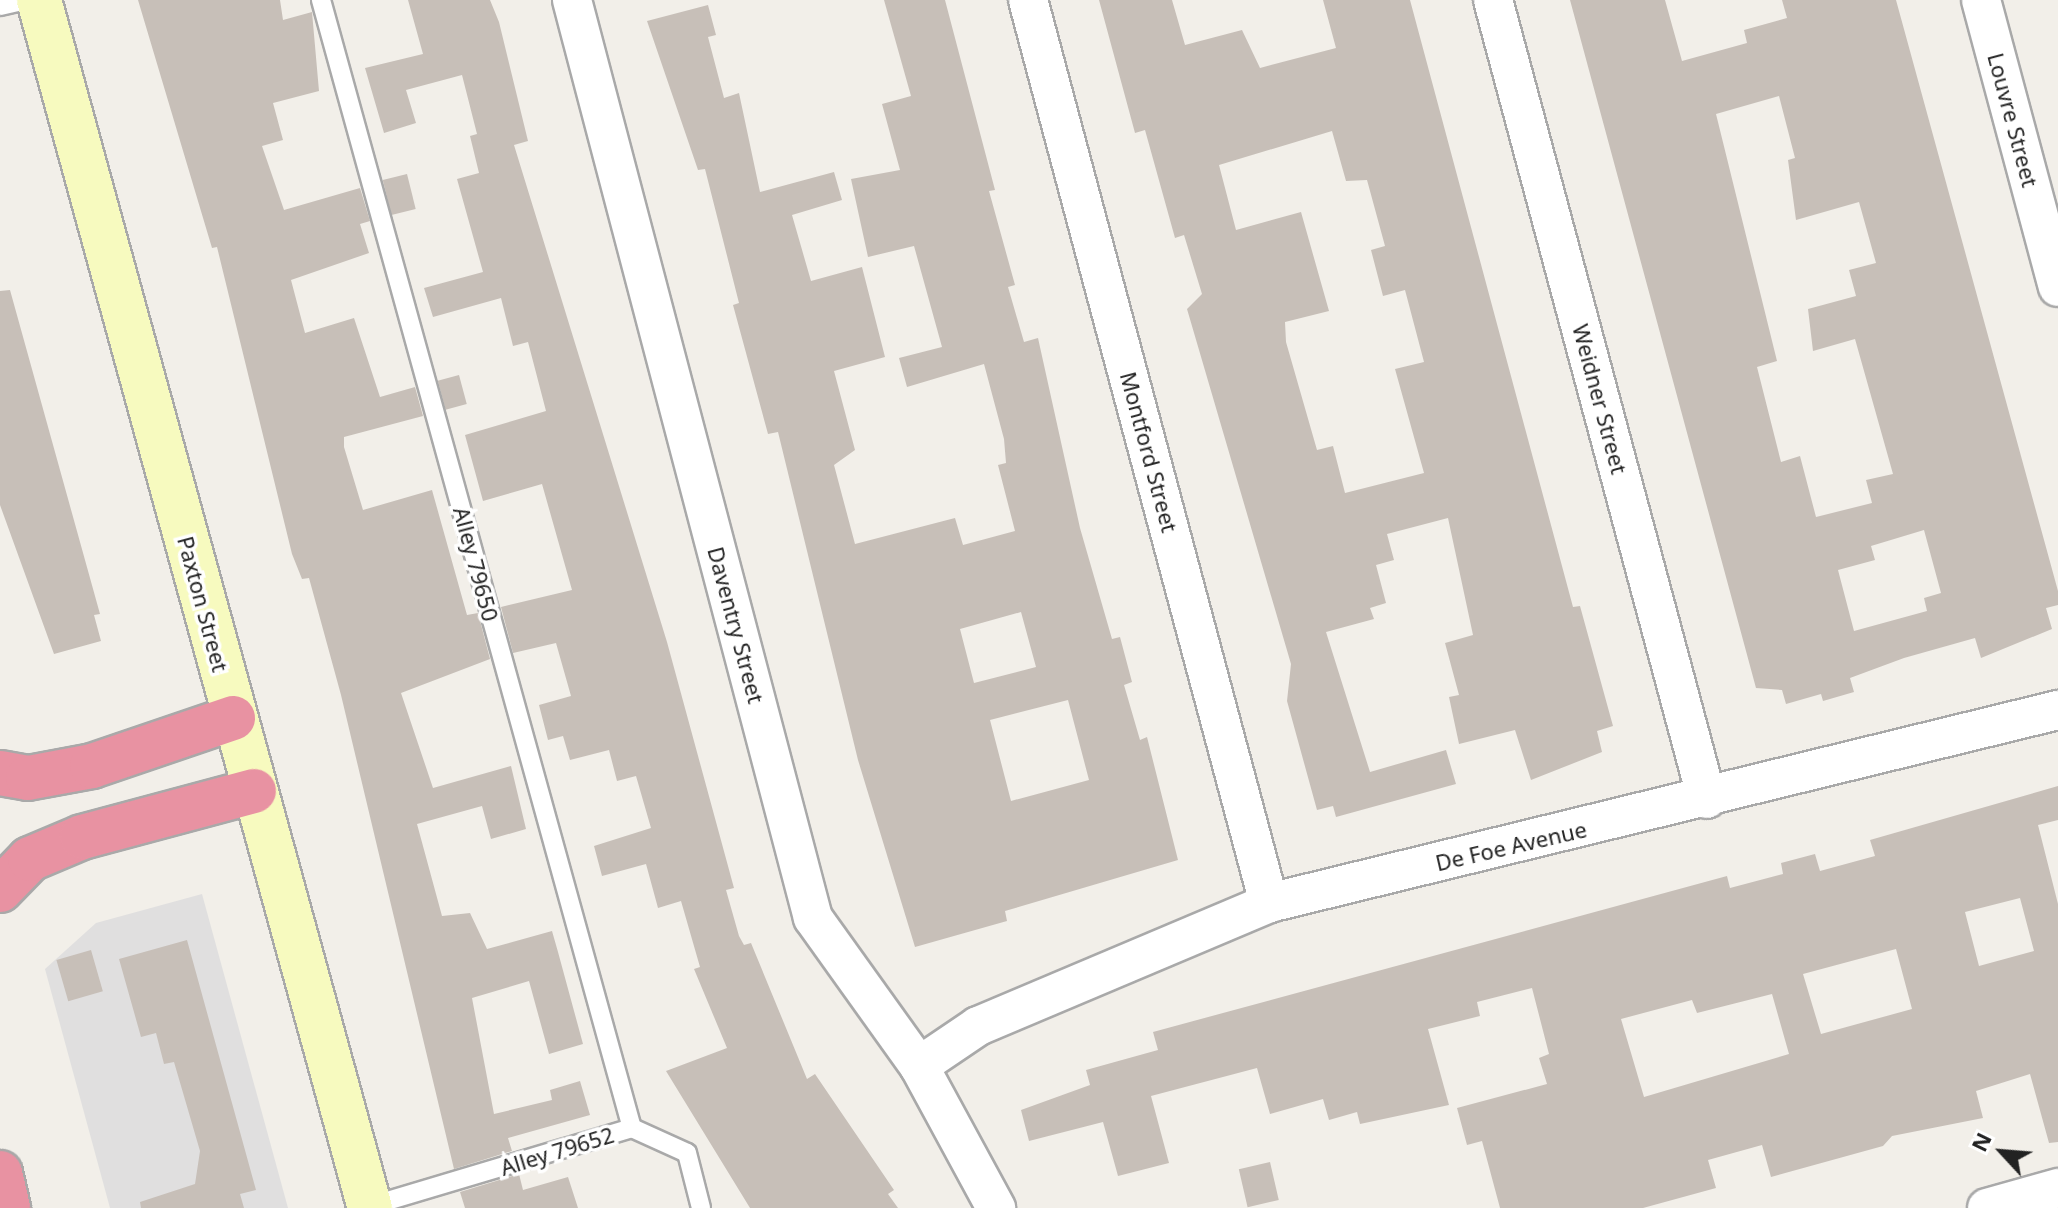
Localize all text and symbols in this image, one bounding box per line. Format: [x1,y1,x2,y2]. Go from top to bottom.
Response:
street label: Louvre Street [1982,50,2044,190]
street label: Weidner Street [1567,321,1633,477]
street label: Montford Street [1115,369,1183,535]
street label: Alley 79650 [448,504,504,624]
street label: Paxton Street [172,533,234,675]
street label: Daventry Street [702,544,770,706]
street label: De Foe Avenue [1433,816,1589,876]
north arrow [1962,1112,2042,1192]
street label: Alley 79652 [497,1121,617,1181]
text: N [1963,1127,1998,1156]

